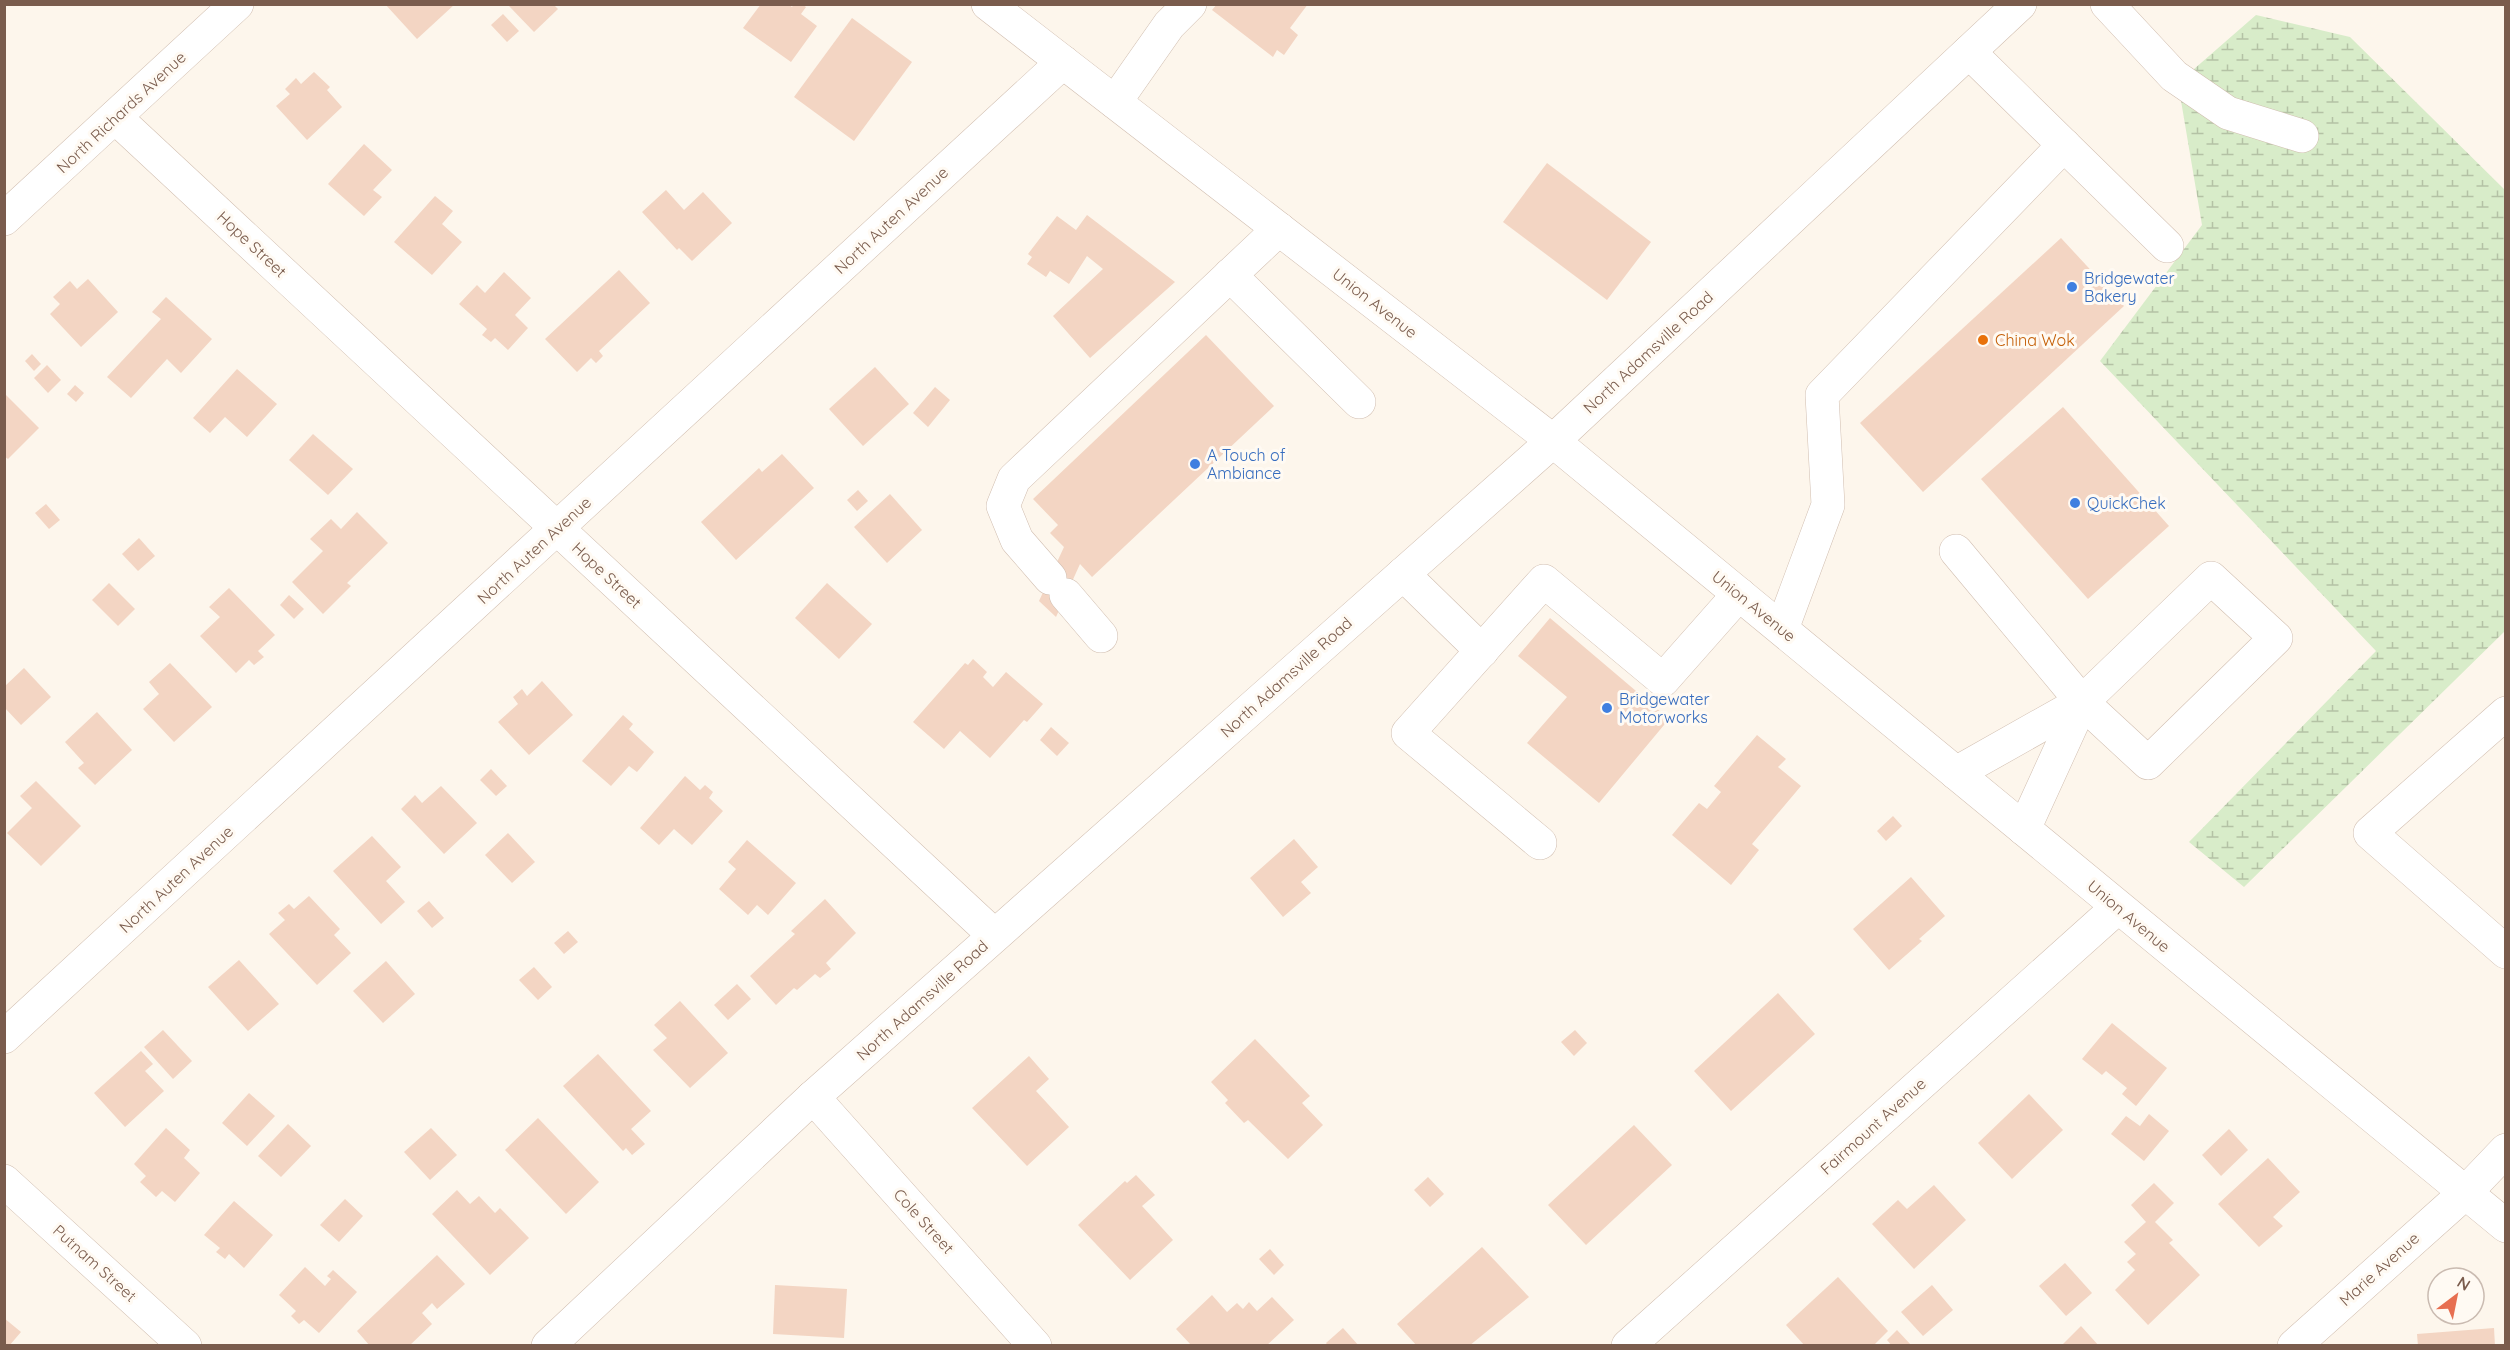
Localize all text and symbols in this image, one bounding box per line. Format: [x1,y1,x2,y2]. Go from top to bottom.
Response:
street label: North Richards Avenue [52,47,190,177]
street label: North Auten Avenue [830,162,952,278]
street label: Hope Street [213,207,291,281]
street label: Union Avenue [1329,264,1421,342]
place label: Bridgewater Bakery [2084,268,2175,306]
marker: Bridgewater Bakery [2065,280,2079,294]
street label: North Adamsville Road [1579,287,1717,417]
place label: China Wok [1995,330,2075,350]
marker: China Wok [1976,333,1990,347]
place label: A Touch of Ambiance [1207,445,1286,483]
marker: A Touch of Ambiance [1188,457,1202,471]
street label: North Auten Avenue [473,492,595,608]
place label: QuickChek [2087,493,2166,513]
marker: QuickChek [2068,496,2082,510]
street label: Hope Street [568,538,646,612]
street label: Union Avenue [1708,566,1800,646]
street label: North Adamsville Road [1216,613,1356,741]
place label: Bridgewater Motorworks [1619,689,1710,727]
marker: Bridgewater Motorworks [1600,701,1614,715]
street label: North Auten Avenue [115,821,237,937]
street label: Union Avenue [2083,876,2175,956]
street label: North Adamsville Road [852,936,992,1064]
street label: Fairmount Avenue [1816,1073,1930,1179]
street label: Cole Street [890,1184,958,1258]
street label: Putnam Street [49,1220,141,1306]
street label: Marie Avenue [2335,1228,2423,1310]
north arrow [2426,1266,2486,1326]
text: N [2454,1272,2474,1295]

